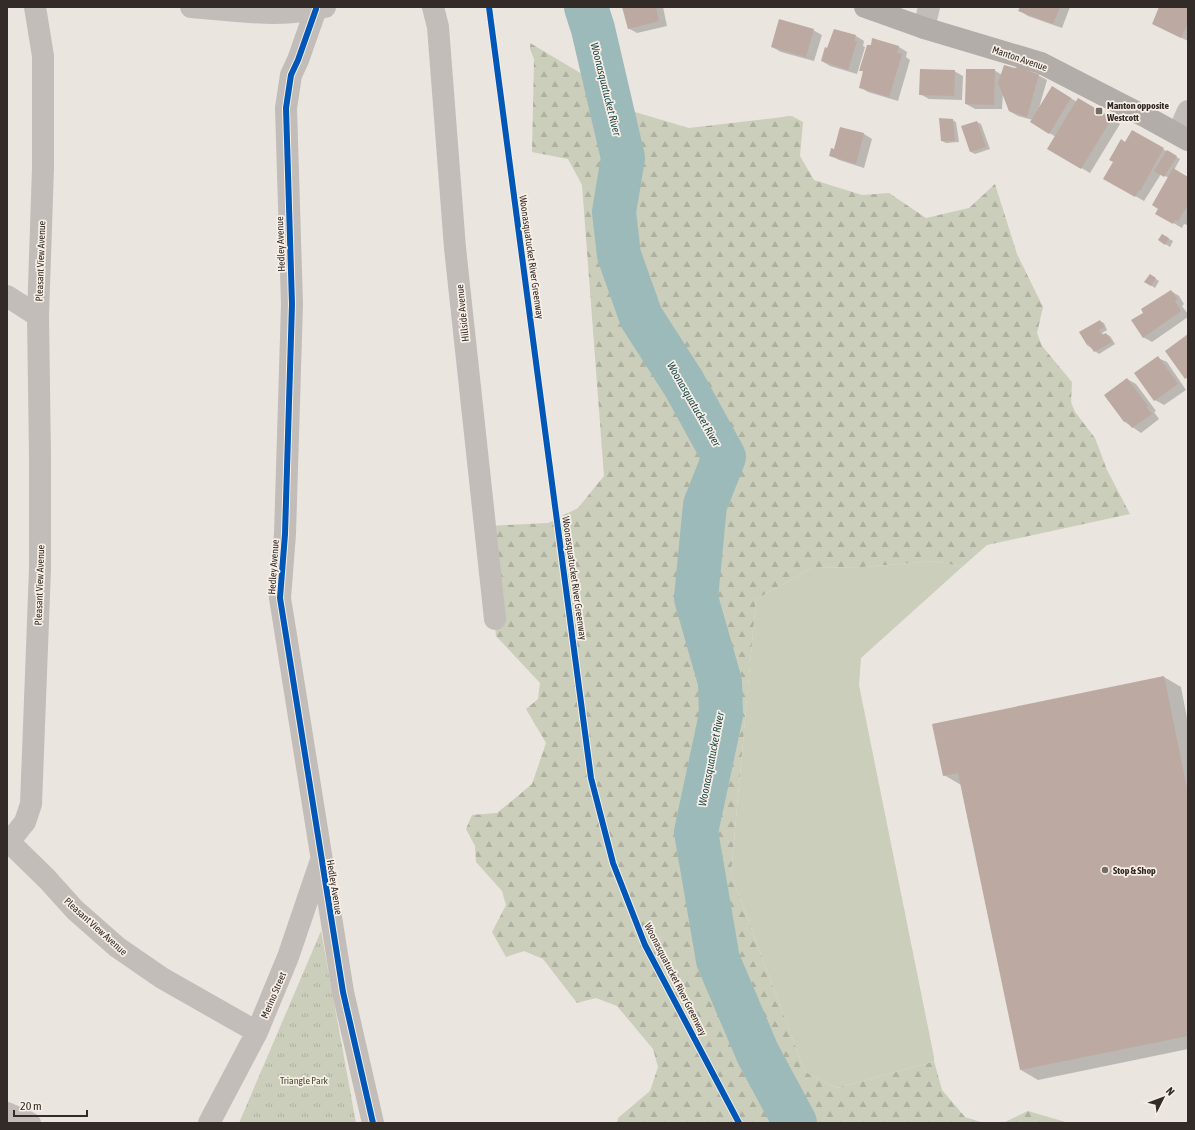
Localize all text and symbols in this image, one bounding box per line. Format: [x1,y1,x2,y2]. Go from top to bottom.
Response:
water label: Woonasquatucket River [589,41,624,138]
street label: Manton Avenue [991,44,1049,73]
place label: Manton opposite Westcott [1106,100,1169,123]
marker: Manton opposite Westcott [1094,106,1104,116]
street label: Woonasquatucket River Greenway [517,194,546,320]
street label: Hedley Avenue [274,216,287,272]
street label: Pleasant View Avenue [34,220,47,301]
street label: Hillside Avenue [454,283,471,342]
water label: Woonasquatucket River [665,360,723,449]
street label: Woonasquatucket River Greenway [560,515,589,641]
street label: Hedley Avenue [266,539,281,595]
street label: Pleasant View Avenue [33,544,46,625]
water label: Woonasquatucket River [696,710,726,807]
street label: Hedley Avenue [325,859,344,916]
marker: Stop & Shop [1100,865,1110,875]
place label: Stop & Shop [1113,865,1156,876]
street label: Pleasant View Avenue [62,895,130,958]
street label: Woonasquatucket River Greenway [642,921,709,1037]
street label: Merino Street [259,970,288,1020]
park label: Triangle Park [280,1075,329,1086]
north arrow [1143,1078,1183,1118]
text: N [1164,1085,1177,1098]
scale bar [14,1092,87,1118]
text: 20 m [20,1099,42,1113]

